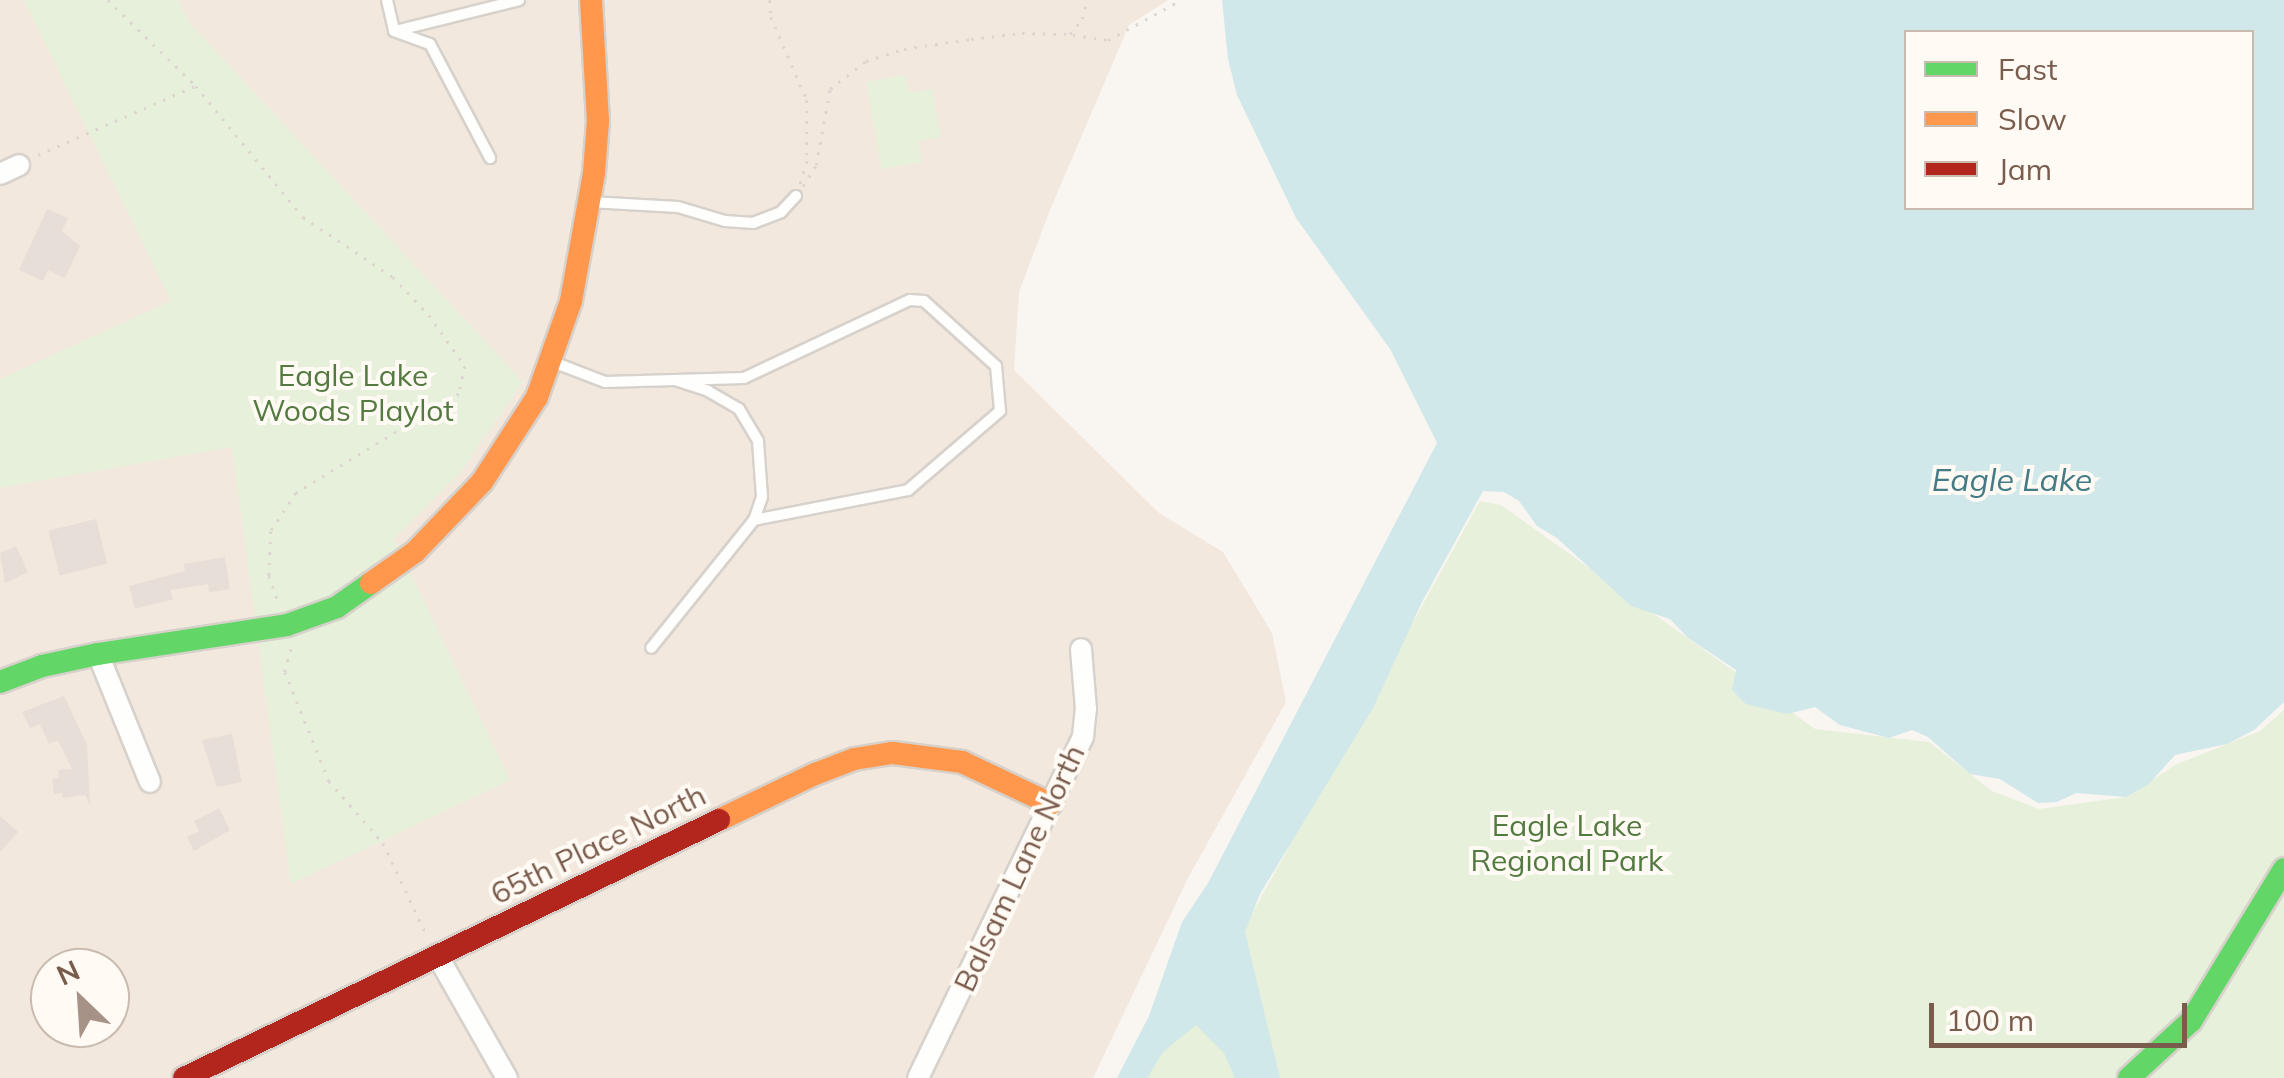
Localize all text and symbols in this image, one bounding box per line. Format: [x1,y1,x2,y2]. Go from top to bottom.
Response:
legend [1904,30,2254,210]
text: Fast [1998,50,2058,88]
text: Slow [1998,100,2067,138]
text: Jam [1998,150,2052,188]
park label: Eagle Lake Woods Playlot [252,357,454,428]
water label: Eagle Lake [1932,460,2092,498]
street label: Balsam Lane North [946,739,1092,997]
street label: 65th Place North [485,776,711,912]
park label: Eagle Lake Regional Park [1471,807,1663,878]
north arrow [30,948,130,1048]
text: N [51,952,85,993]
scale bar [1934,983,2192,1045]
text: 100 m [1946,1001,2034,1039]

